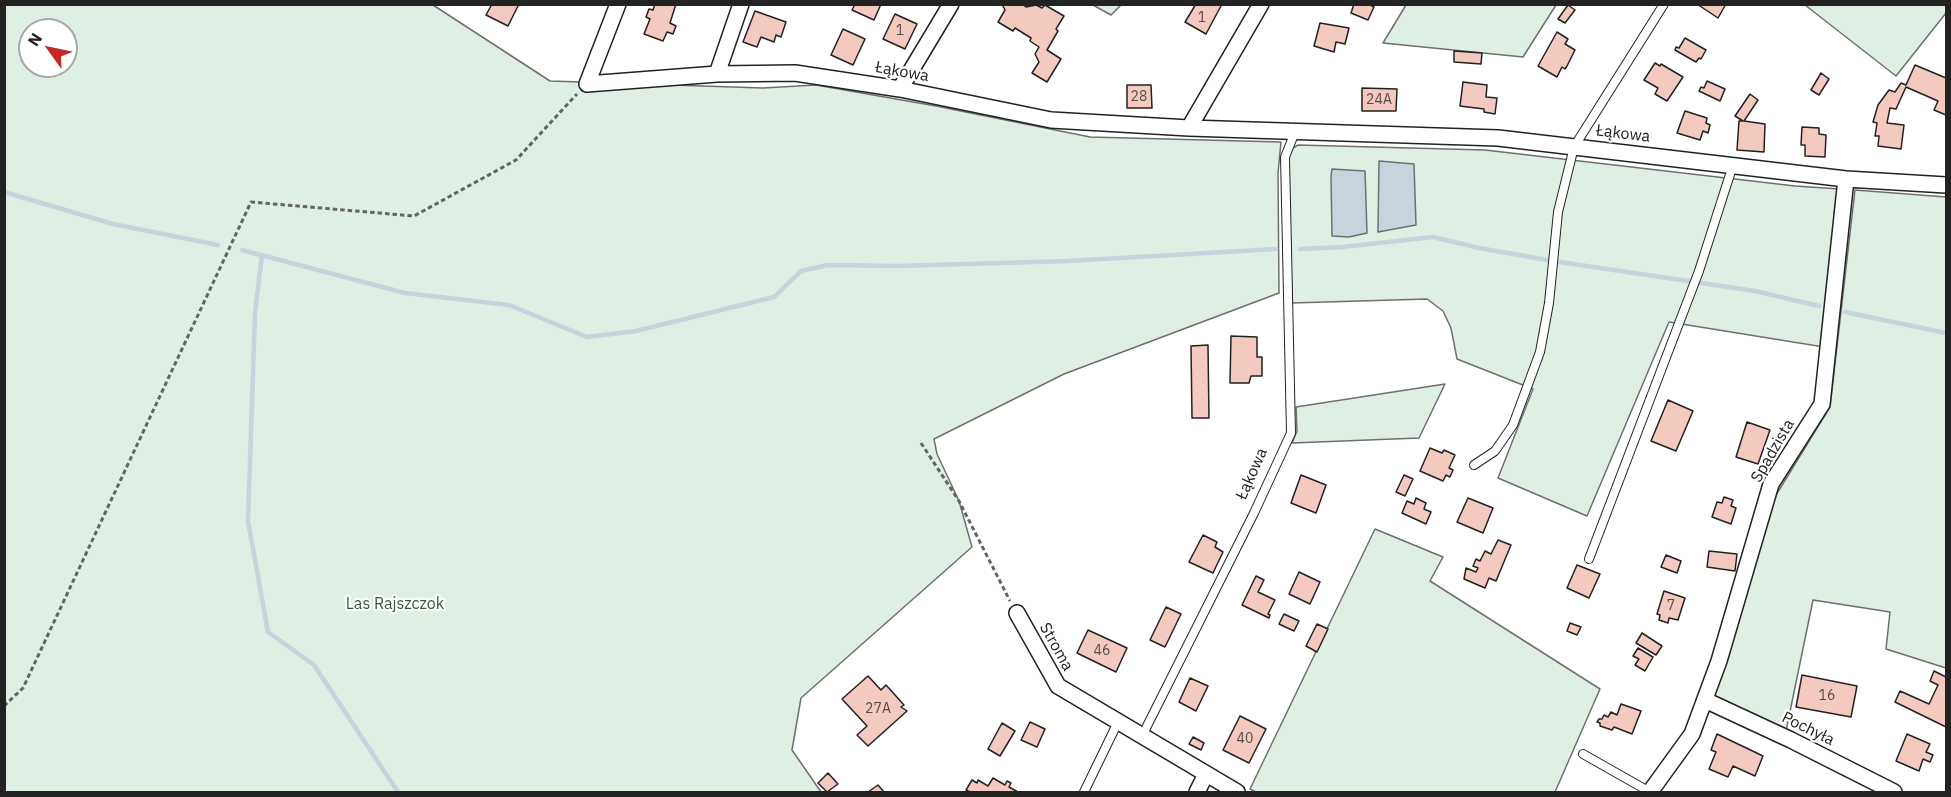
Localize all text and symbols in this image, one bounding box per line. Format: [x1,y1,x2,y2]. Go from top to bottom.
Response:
house number: 1 [1198,10,1206,26]
north arrow [18,18,78,78]
house number: 1 [896,23,904,39]
text: N [23,29,46,50]
street label: Łąkowa [874,58,930,86]
house number: 28 [1131,89,1147,105]
house number: 24A [1366,92,1392,108]
street label: Łąkowa [1595,121,1651,147]
street label: Spadzista [1747,416,1799,486]
street label: Łąkowa [1232,445,1272,503]
park label: Las Rajszczok [346,594,444,614]
house number: 7 [1667,598,1675,614]
street label: Stroma [1035,620,1077,674]
house number: 46 [1094,643,1110,659]
house number: 16 [1819,688,1835,704]
house number: 27A [865,701,891,717]
street label: Pochyła [1778,708,1838,750]
house number: 40 [1237,731,1253,747]

